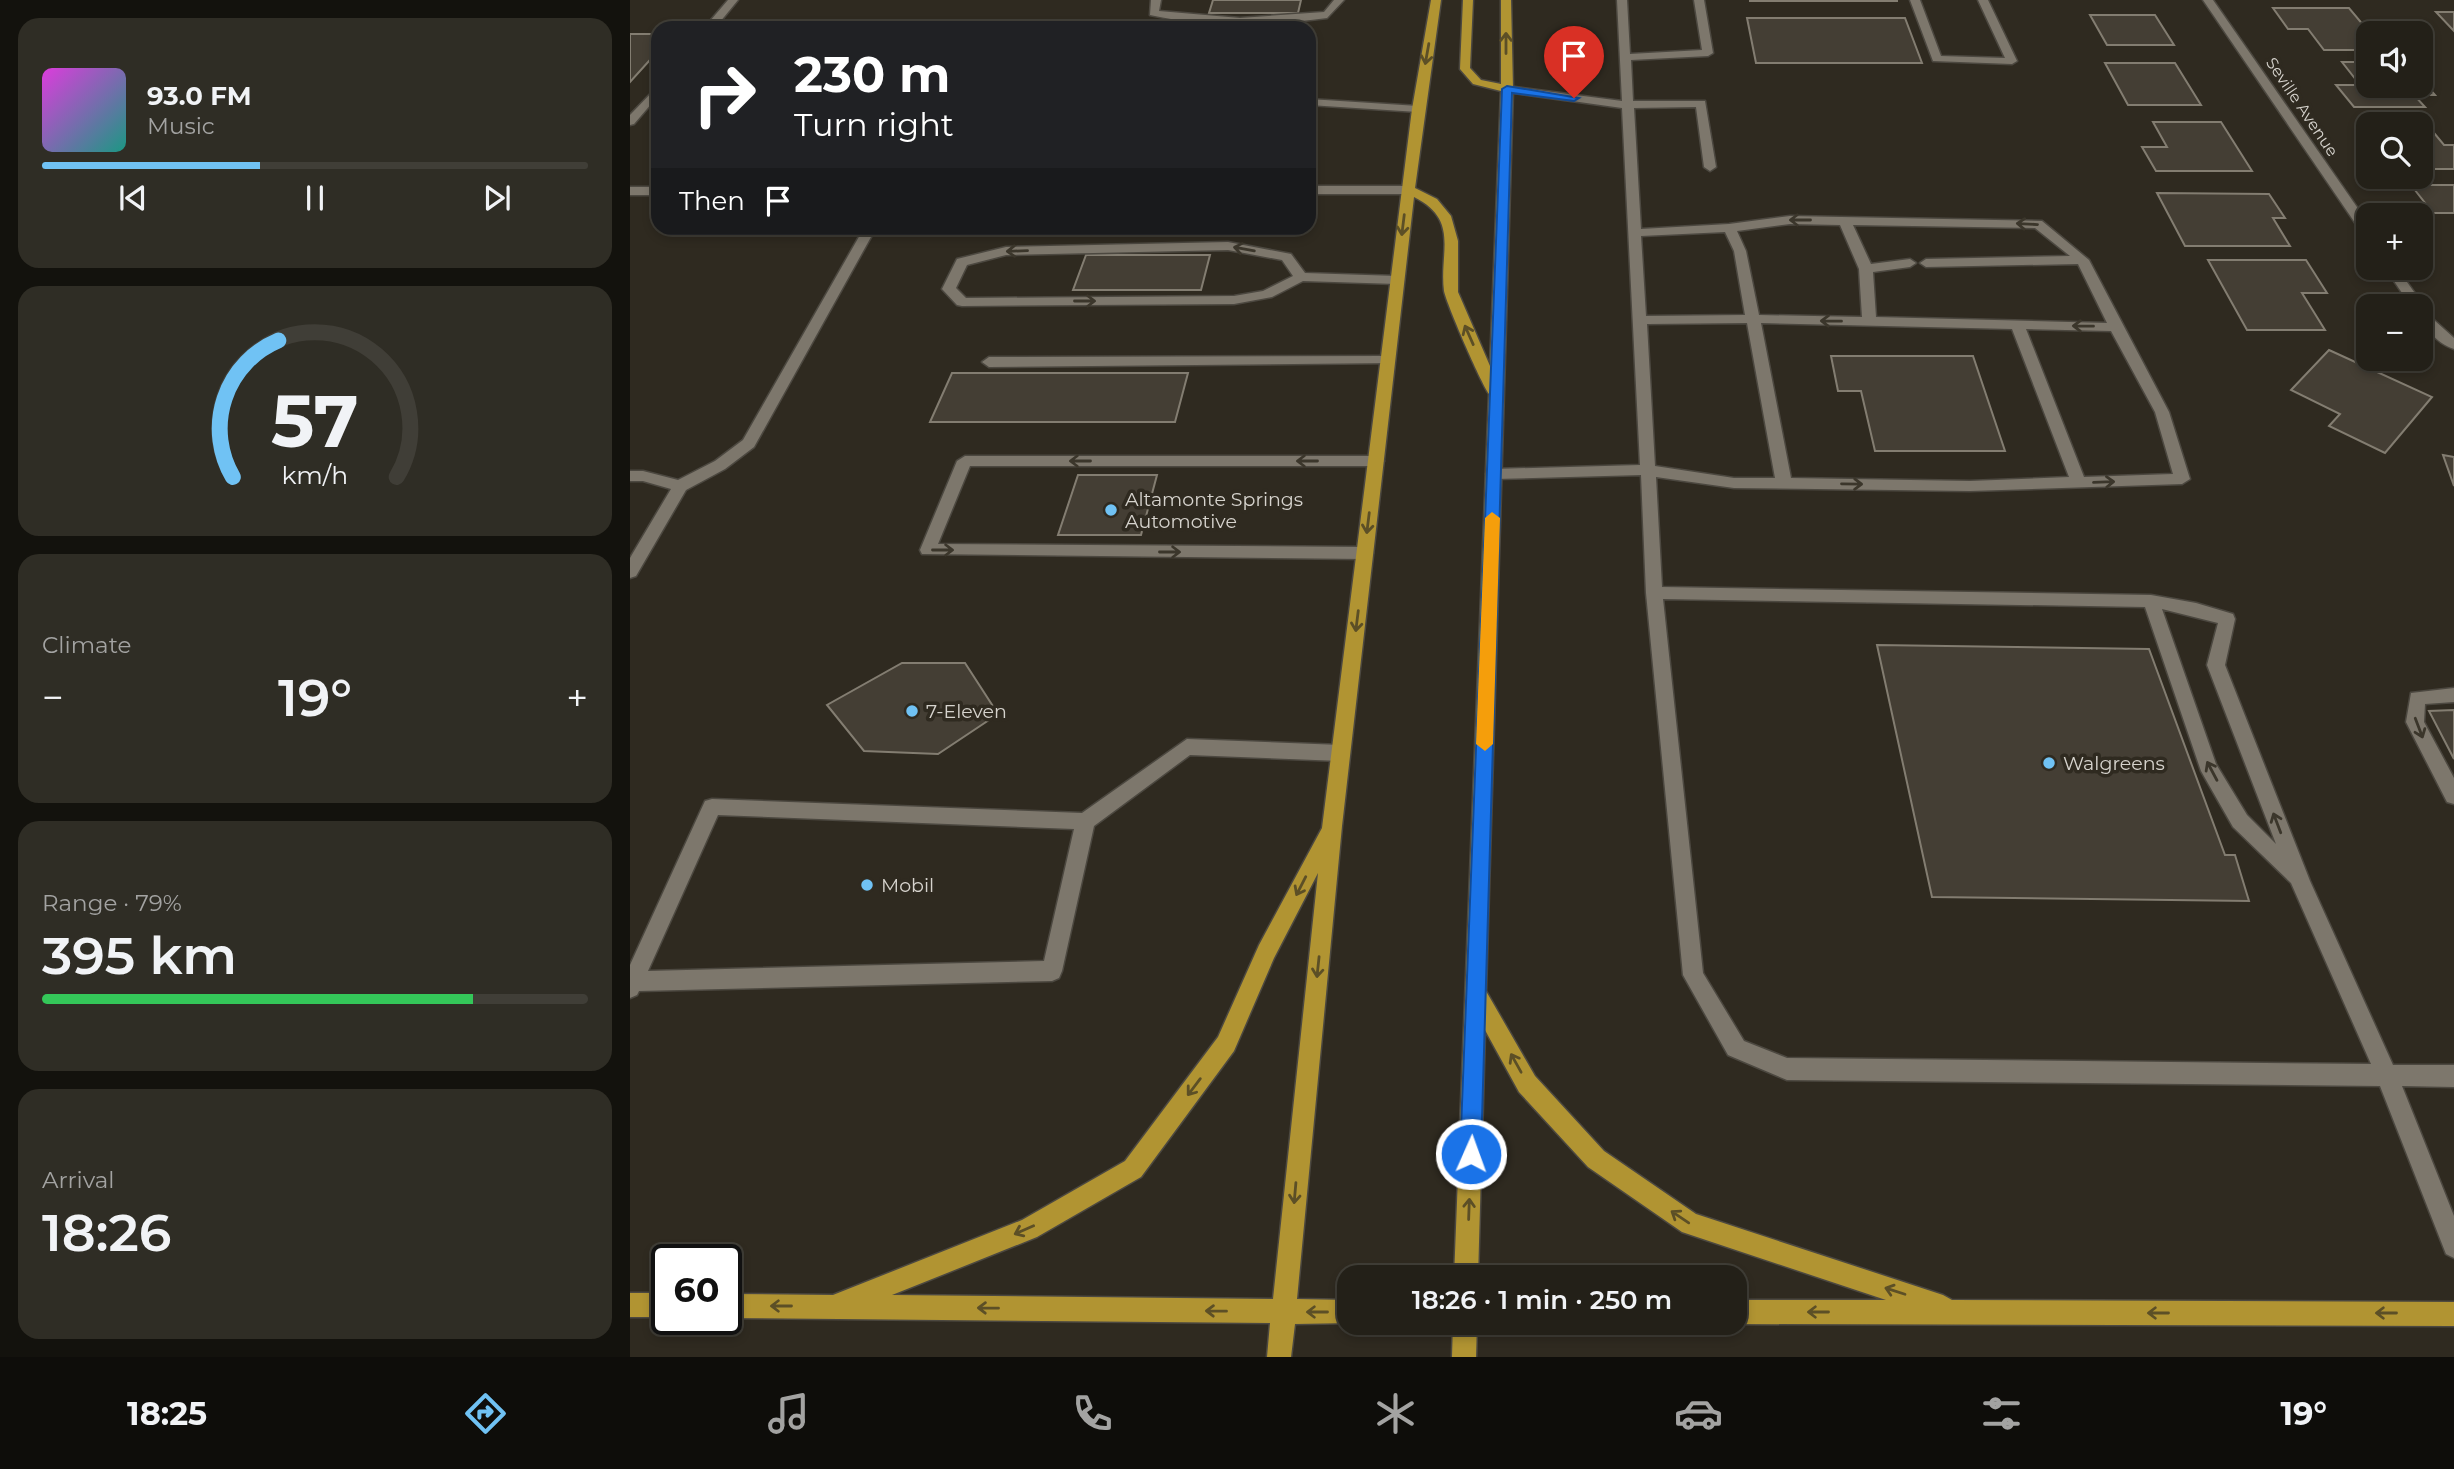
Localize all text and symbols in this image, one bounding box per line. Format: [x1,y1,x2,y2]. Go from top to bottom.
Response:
map controls [2356,21,2433,371]
button: sound [2356,21,2433,98]
pin [1544,26,1604,98]
one-way arrow [1499,32,1513,55]
icon: arrive [1555,37,1593,75]
one-way arrow [1420,43,1433,65]
text: 230 m [794,45,950,104]
icon: right [679,49,770,140]
street label: Seville Avenue [2262,54,2342,160]
text: 93.0 FM [147,80,252,112]
text: Turn right [794,105,954,144]
text: Music [147,112,215,140]
button: search [2356,112,2433,189]
icon: previous [114,179,152,217]
icon: pause [296,179,334,217]
icon: next [478,179,516,217]
icon: arrive [759,182,797,220]
text: Then [679,185,745,217]
button: + [2356,203,2433,280]
one-way arrow [1397,213,1410,236]
one-way arrow [1789,213,1812,227]
one-way arrow [2016,217,2039,230]
one-way arrow [1233,242,1256,255]
one-way arrow [1006,244,1029,257]
one-way arrow [1073,294,1096,308]
button: − [2356,294,2433,371]
one-way arrow [1820,314,1843,327]
one-way arrow [2072,319,2095,333]
one-way arrow [1462,325,1475,346]
text: 57 [271,377,359,465]
one-way arrow [1069,454,1092,468]
one-way arrow [1296,454,1319,468]
text: km/h [282,459,348,489]
one-way arrow [2093,475,2116,488]
one-way arrow [1841,477,1864,491]
place label: Altamonte Springs Automotive [1125,488,1303,533]
marker: Altamonte Springs Automotive [1103,502,1119,518]
one-way arrow [1362,512,1375,534]
one-way arrow [931,543,954,557]
one-way arrow [1159,545,1182,558]
one-way arrow [1350,609,1363,631]
text: Climate [42,631,131,659]
text: 19° [278,666,352,729]
text: − [42,674,64,721]
text: + [566,674,588,721]
place label: 7-Eleven [926,700,1007,723]
marker: 7-Eleven [904,703,920,719]
one-way arrow [2414,717,2427,738]
place label: Walgreens [2063,752,2165,775]
marker: Walgreens [2041,755,2057,771]
one-way arrow [2205,762,2219,782]
one-way arrow [2270,812,2283,834]
place label: Mobil [881,874,934,897]
one-way arrow [1293,876,1307,896]
marker: Mobil [859,877,875,893]
text: Range · 79% [42,889,182,917]
text: 395 km [42,924,237,987]
one-way arrow [1311,955,1324,978]
one-way arrow [1509,1054,1523,1074]
one-way arrow [1187,1077,1202,1095]
position arrow [1434,1117,1508,1191]
text: Arrival [42,1166,115,1194]
one-way arrow [1288,1181,1301,1204]
one-way arrow [1462,1198,1475,1221]
text: 18:26 [42,1201,171,1264]
one-way arrow [1671,1210,1690,1224]
one-way arrow [1014,1224,1035,1237]
speed limit sign: 60 [651,1244,742,1335]
text: 18:26 · 1 min · 250 m [1412,1284,1672,1316]
one-way arrow [1884,1284,1906,1296]
one-way arrow [770,1299,793,1313]
one-way arrow [977,1301,1000,1315]
one-way arrow [1204,1304,1227,1318]
one-way arrow [1305,1305,1328,1318]
one-way arrow [1807,1305,1830,1319]
one-way arrow [2147,1306,2170,1320]
one-way arrow [2375,1307,2398,1320]
icon: directions [461,1389,510,1438]
icon: music [764,1389,813,1438]
icon: phone [1068,1389,1117,1438]
icon: climate [1371,1389,1420,1438]
icon: car [1674,1389,1723,1438]
icon: filters [1977,1389,2026,1438]
text: 18:25 [127,1394,207,1433]
text: 19° [2280,1394,2327,1433]

